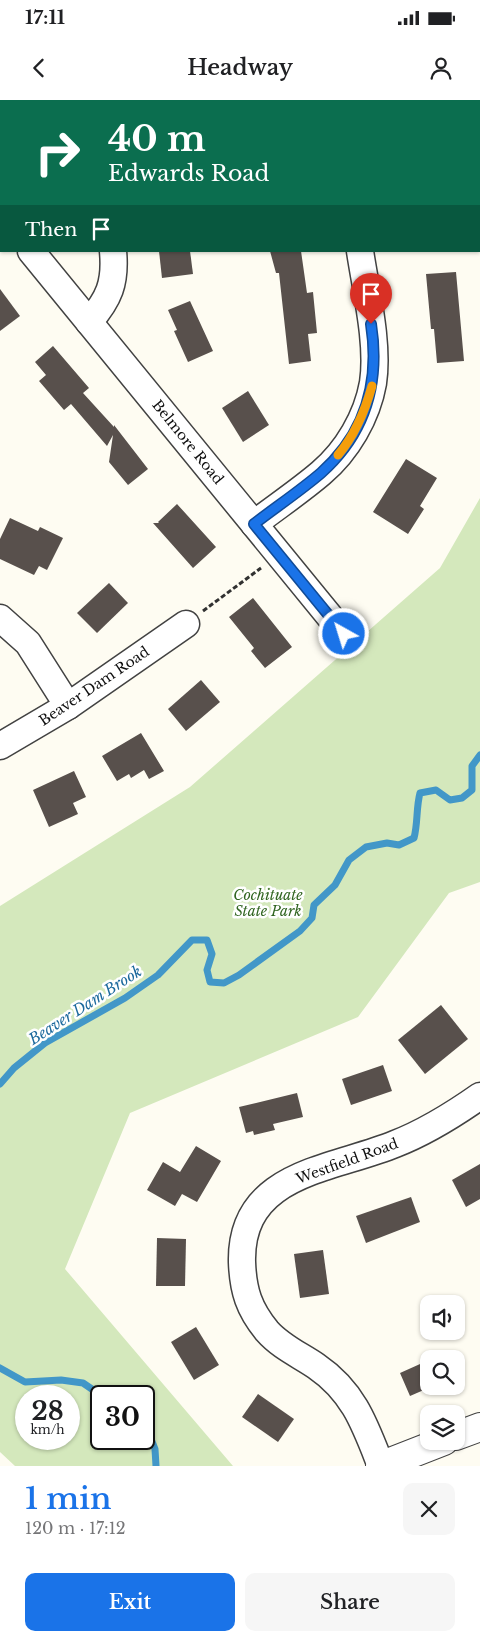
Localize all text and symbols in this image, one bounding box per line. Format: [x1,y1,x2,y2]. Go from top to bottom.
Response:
text: 17:11 [25,6,65,29]
icon: back [25,54,53,82]
text: Headway [187,54,293,81]
icon: person [427,54,455,82]
text: 40 m [108,117,206,160]
icon: right [25,120,90,185]
text: Edwards Road [108,160,269,187]
icon: arrive [87,215,115,243]
text: Then [25,218,77,241]
pin [350,273,392,324]
icon: arrive [357,280,385,308]
street label: Belmore Road [148,396,228,488]
position arrow [317,607,369,659]
street label: Beaver Dam Road [35,642,153,730]
park label: Cochituate State Park [233,886,303,920]
water label: Beaver Dam Brook [24,961,145,1049]
street label: Westfield Road [292,1134,401,1188]
map controls [420,1295,465,1450]
button: sound [420,1295,465,1340]
button: search [420,1350,465,1395]
speed limit sign: 30 [90,1385,155,1450]
text: 28 [31,1396,64,1427]
button: layers [420,1405,465,1450]
text: km/h [30,1422,65,1437]
text: 1 min [25,1480,111,1517]
button: close [403,1483,455,1535]
text: 120 m · 17:12 [25,1518,126,1538]
button: Exit [25,1573,235,1631]
button: Share [245,1573,455,1631]

